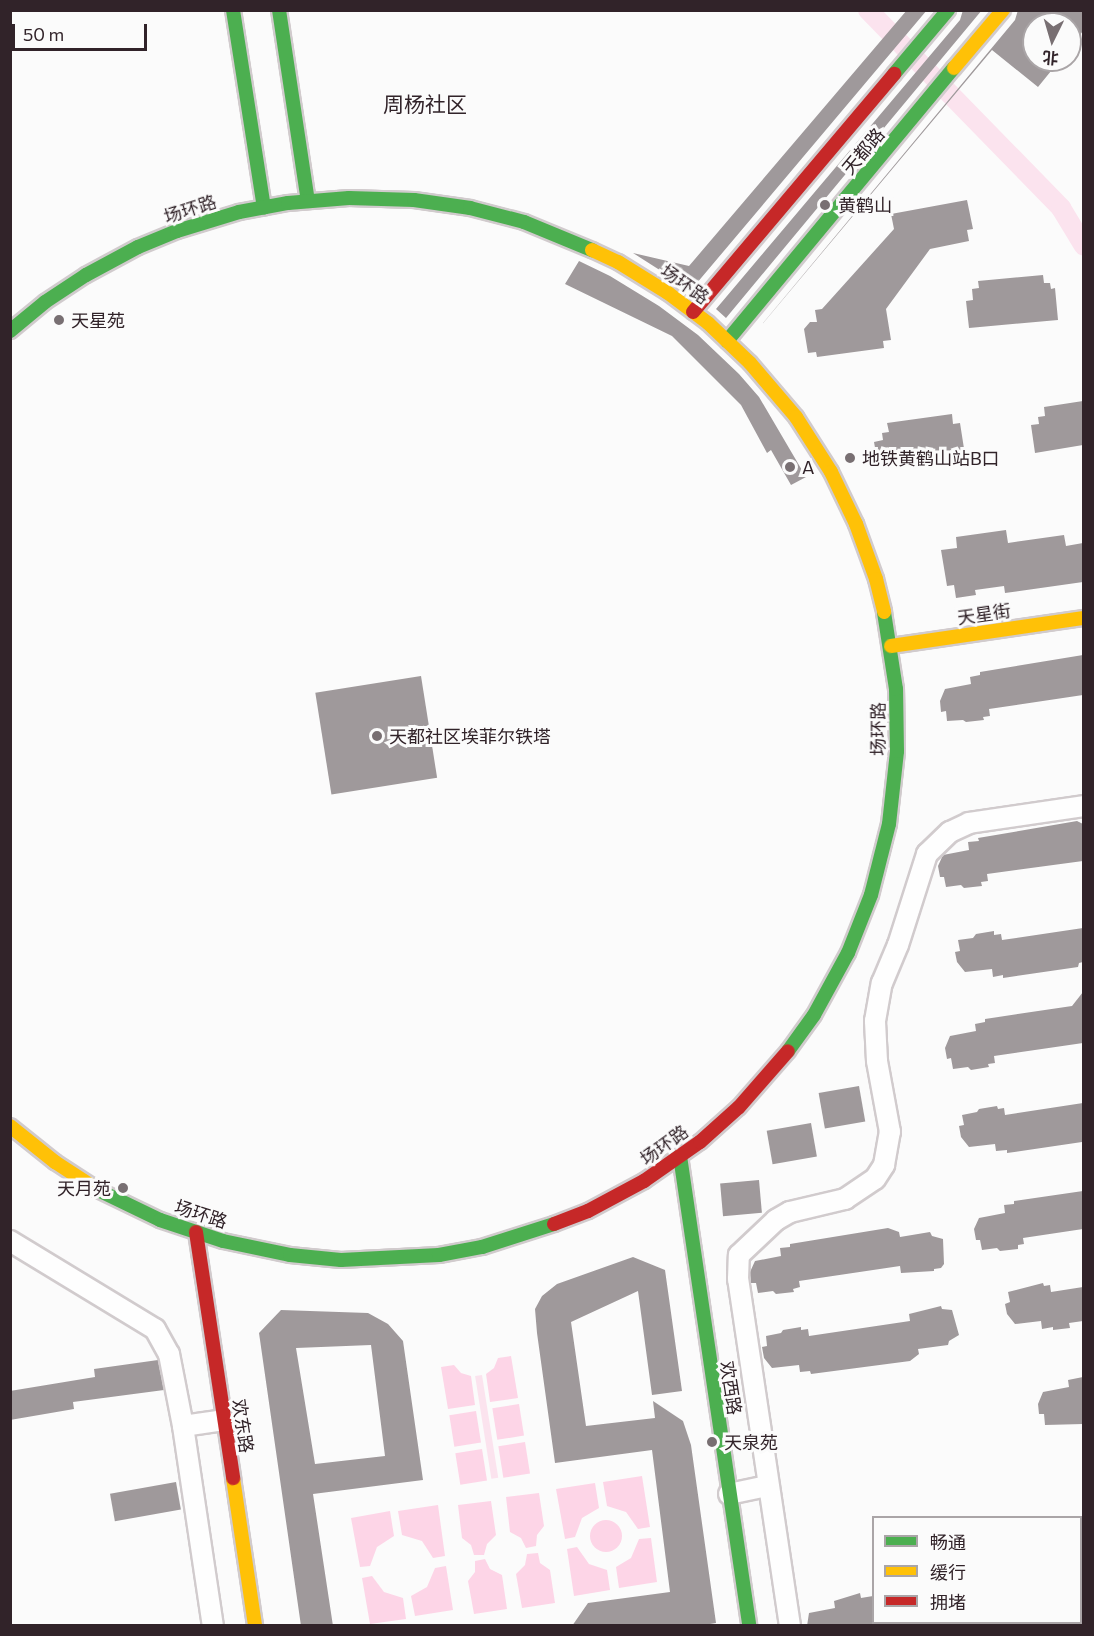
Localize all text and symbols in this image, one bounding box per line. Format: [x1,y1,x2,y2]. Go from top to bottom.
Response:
scale bar [15,12,150,50]
north arrow [1022,12,1082,72]
text: 50 m [23,23,64,45]
text: 北 [1042,48,1059,69]
district label: 周杨社区 [383,91,467,117]
street label: 天都路 [837,123,889,179]
street label: 场环路 [161,190,219,228]
place label: 黄鹤山 [838,194,892,216]
marker: 黄鹤山 [816,196,834,214]
street label: 场环路 [657,260,713,308]
place label: 天星苑 [71,309,125,331]
marker: 天星苑 [52,313,66,327]
place label: 地铁黄鹤山站B口 [862,447,1000,469]
marker: 地铁黄鹤山站B口 [843,451,857,465]
place label: A [802,456,814,478]
marker: A [783,460,797,474]
street label: 天星街 [956,600,1012,628]
street label: 场环路 [867,702,889,756]
place label: 天都社区埃菲尔铁塔 [389,725,551,747]
marker: 天都社区埃菲尔铁塔 [370,729,384,743]
street label: 场环路 [636,1120,692,1170]
place label: 天月苑 [57,1177,111,1199]
marker: 天月苑 [116,1181,130,1195]
street label: 场环路 [172,1195,230,1233]
street label: 欢西路 [716,1360,746,1416]
street label: 欢东路 [228,1398,258,1454]
place label: 天泉苑 [724,1431,778,1453]
marker: 天泉苑 [705,1435,719,1449]
legend [872,1516,1082,1624]
text: 畅通 [930,1531,966,1553]
text: 缓行 [930,1561,966,1583]
text: 拥堵 [930,1591,966,1613]

